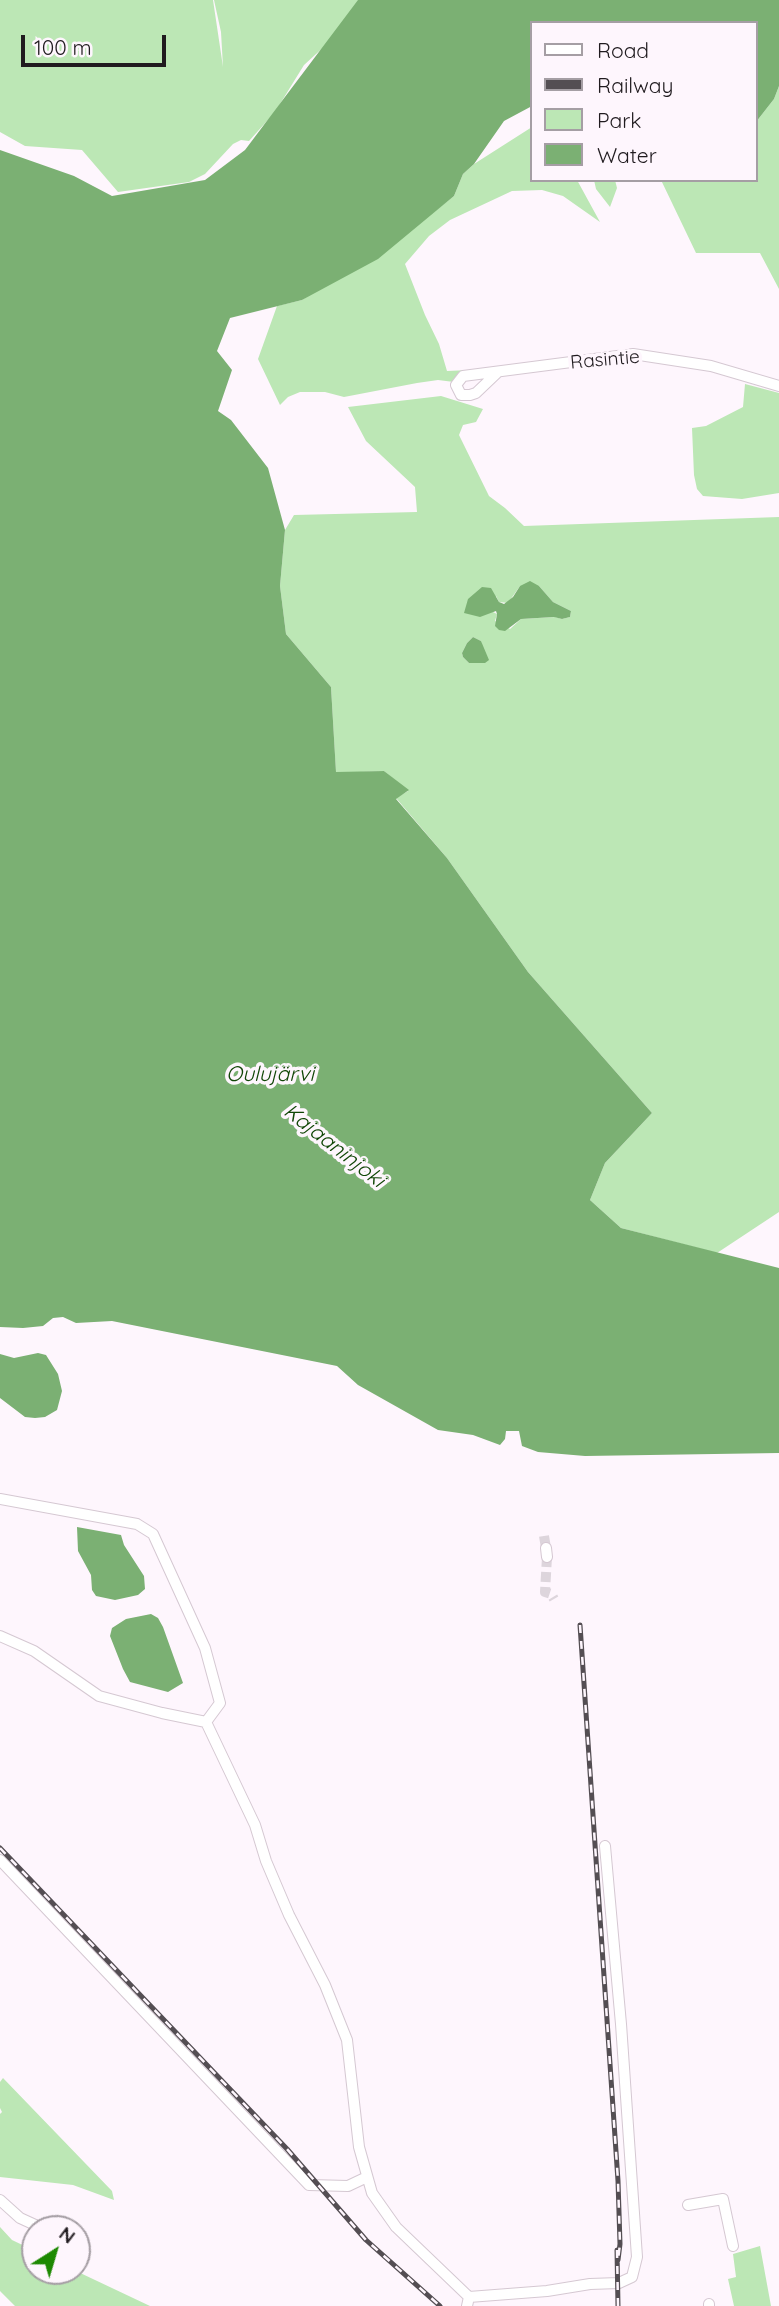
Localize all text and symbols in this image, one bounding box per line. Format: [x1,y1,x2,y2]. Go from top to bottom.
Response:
scale bar [24,21,170,65]
legend [530,21,758,182]
text: 100 m [34,34,92,60]
text: Road [597,37,649,63]
text: Railway [597,72,673,98]
text: Park [597,107,641,133]
text: Water [597,142,657,168]
street label: Rasintie [569,346,641,374]
water label: Oulujärvi [226,1062,314,1088]
water label: Kajaaninjoki [279,1099,389,1193]
north arrow [21,2215,91,2285]
text: N [55,2221,80,2249]

